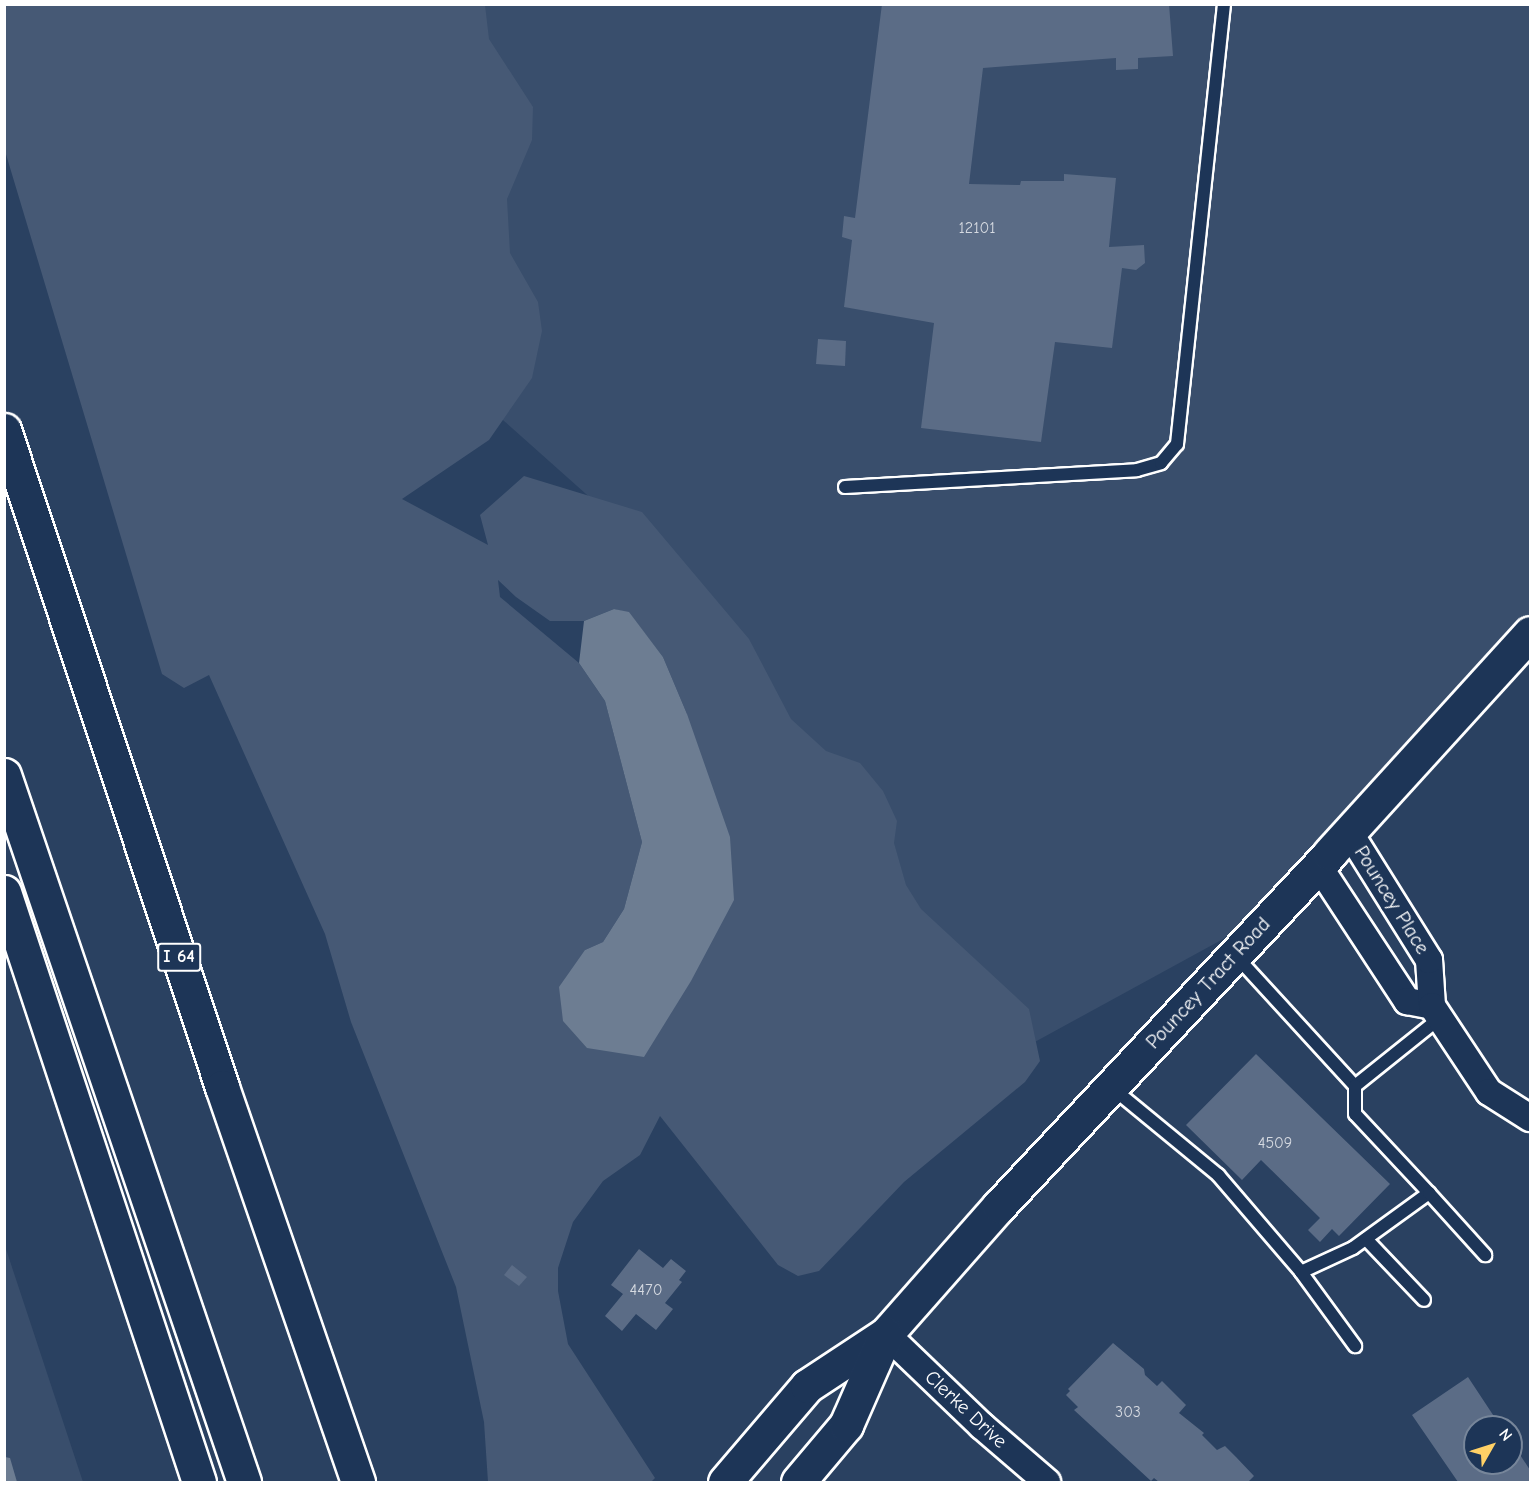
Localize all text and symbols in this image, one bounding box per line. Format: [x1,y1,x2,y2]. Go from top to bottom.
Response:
house number: 12101 [958,218,996,238]
street label: Pouncey Place [1349,841,1435,959]
street label: Pouncey Tract Road [1141,912,1275,1054]
road number: I 64 [156,942,201,972]
house number: 4509 [1258,1133,1292,1153]
house number: 4470 [630,1280,662,1300]
street label: Clerke Drive [920,1365,1012,1453]
house number: 303 [1115,1402,1141,1422]
north arrow [1463,1415,1523,1475]
text: N [1495,1425,1516,1445]

